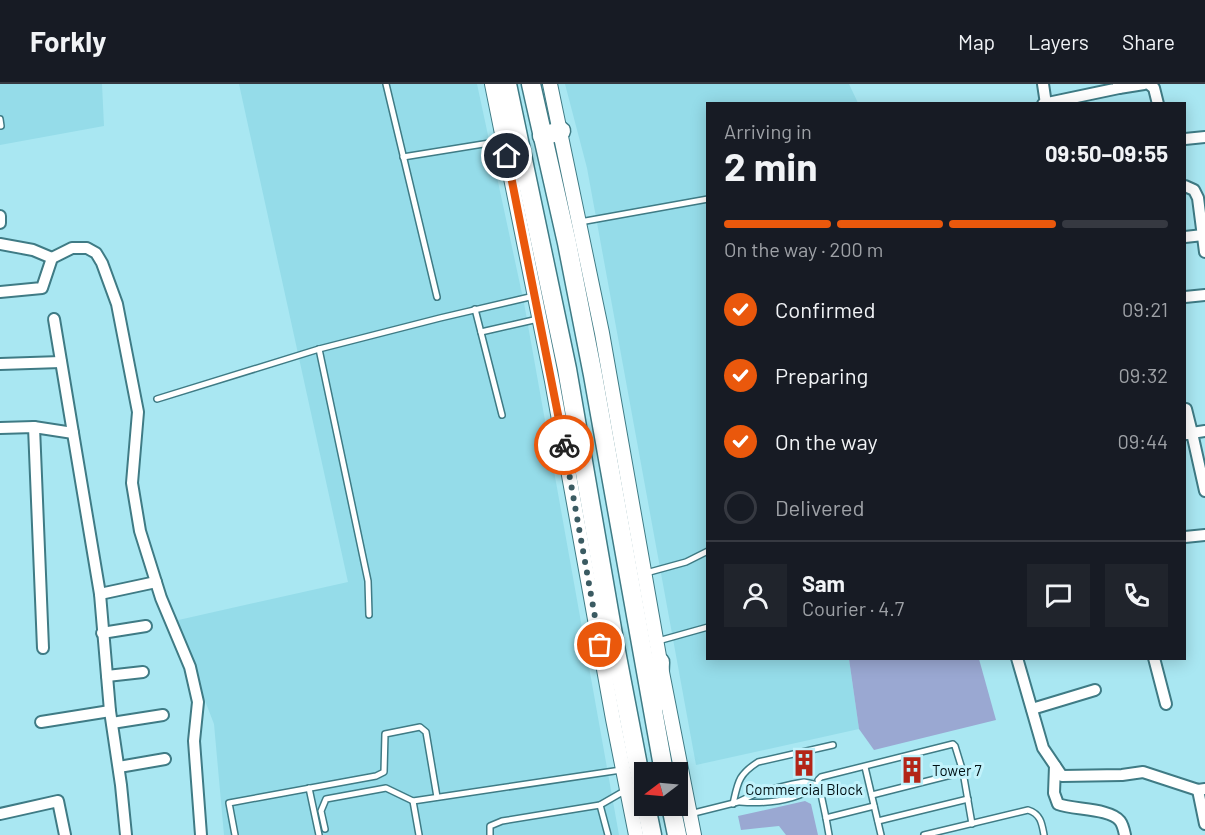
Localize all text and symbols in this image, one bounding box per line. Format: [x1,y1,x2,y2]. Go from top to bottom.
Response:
text: Forkly [30,24,106,58]
text: Map [958,29,995,54]
text: Layers [1028,29,1089,54]
text: Share [1122,29,1175,54]
text: Arriving in [724,119,812,143]
pin [481,130,532,181]
icon: home [490,139,523,172]
text: 09:50–09:55 [1045,140,1168,166]
text: 2 min [724,142,817,189]
text: On the way · 200 m [724,237,883,261]
icon: check [724,293,757,326]
text: Confirmed [775,296,875,322]
text: 09:21 [1122,297,1168,321]
icon: check [724,359,757,392]
text: Preparing [775,362,868,388]
text: 09:32 [1118,363,1168,387]
courier [534,415,594,475]
icon: check [724,425,757,458]
text: On the way [775,428,878,454]
icon: bike [548,429,581,462]
text: 09:44 [1117,429,1168,453]
text: Delivered [775,494,864,520]
button: person [724,564,787,627]
button: chat [1027,564,1090,627]
button: phone [1105,564,1168,627]
text: Sam [802,570,845,596]
text: Courier · 4.7 [802,596,904,620]
pin [574,619,625,670]
icon: bag [583,628,616,661]
building icon: Commercial Block [789,748,819,778]
building icon: Tower 7 [897,755,927,785]
place label: Tower 7 [932,761,981,779]
north arrow [634,762,688,816]
map controls [634,762,688,816]
place label: Commercial Block [745,780,863,798]

